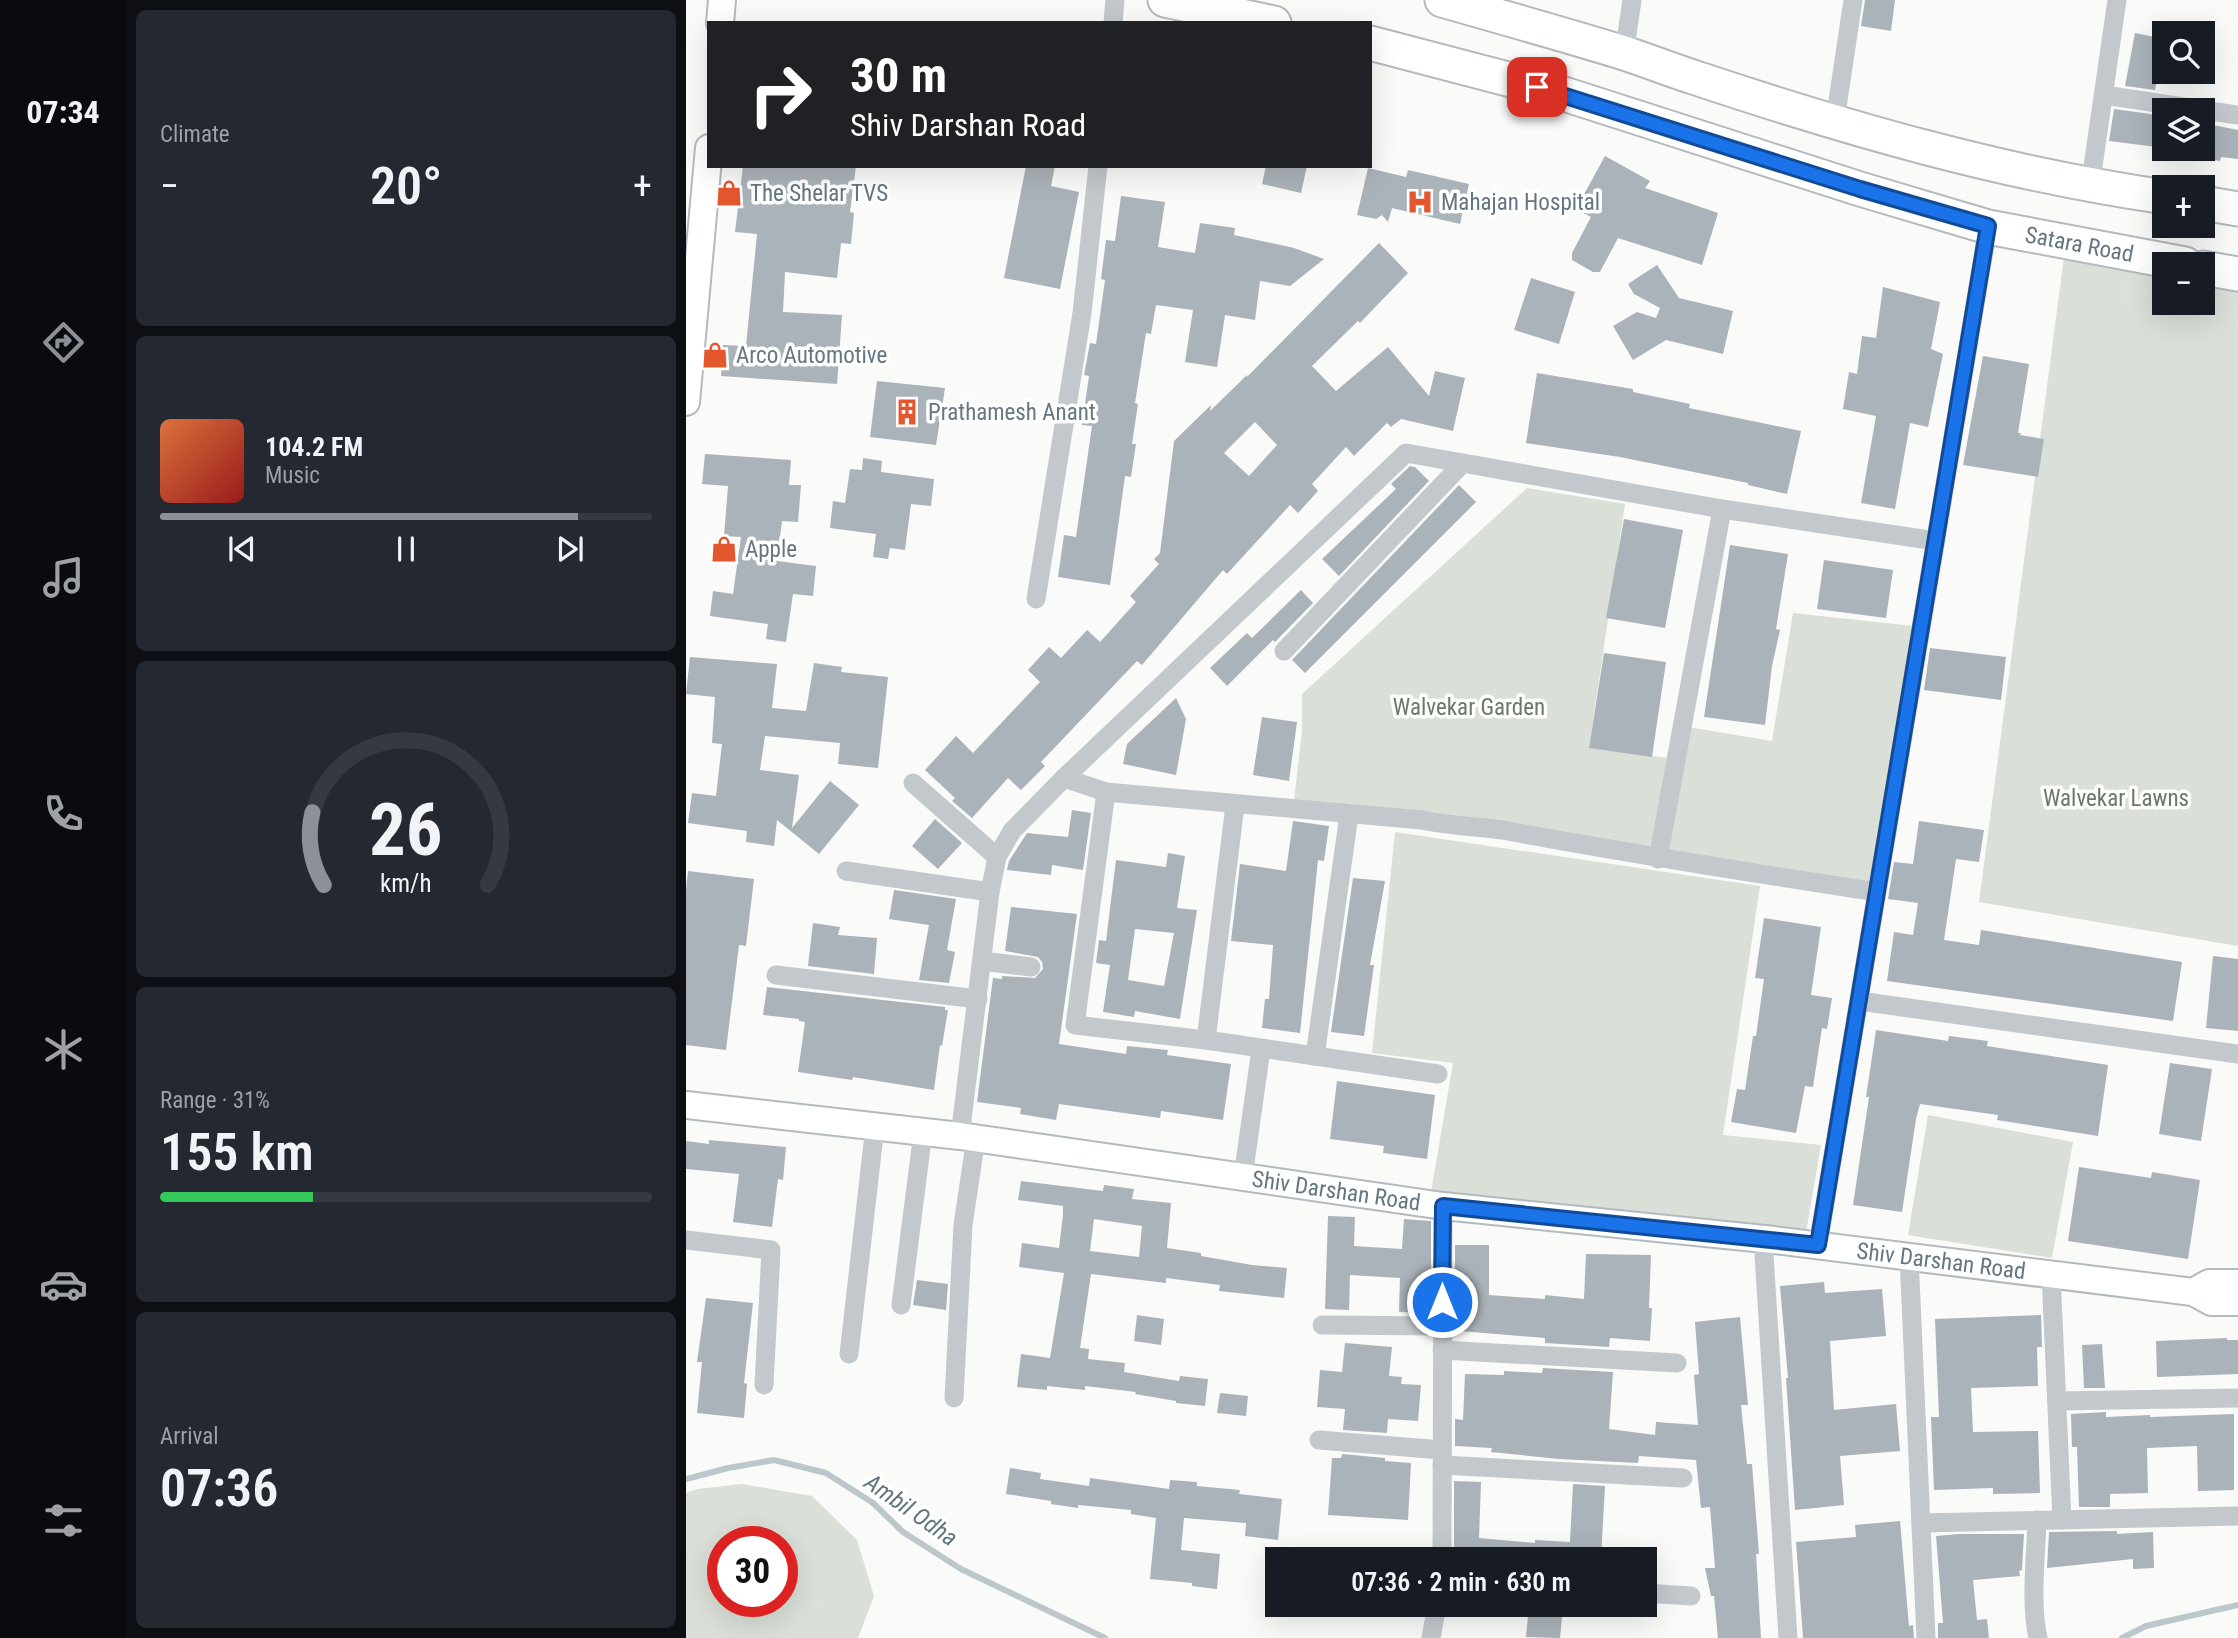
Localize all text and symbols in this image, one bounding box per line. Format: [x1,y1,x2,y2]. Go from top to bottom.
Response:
map controls [2152,21,2215,315]
button: search [2152,21,2215,84]
text: 30 m [850,47,947,104]
icon: right [735,49,826,140]
pin [1507,57,1567,117]
icon: arrive [1518,68,1556,106]
text: 07:34 [26,93,100,131]
button: layers [2152,98,2215,161]
text: Shiv Darshan Road [850,106,1086,144]
text: Climate [160,121,230,148]
text: 20° [370,156,442,217]
text: − [160,164,179,208]
text: + [633,164,652,208]
button: + [2152,175,2215,238]
shop icon: The Shelar TVS [714,178,744,208]
place label: The Shelar TVS [750,180,888,207]
hospital icon: Mahajan Hospital [1405,187,1435,217]
place label: Mahajan Hospital [1441,189,1600,216]
street label: Satara Road [2023,221,2136,268]
button: − [2152,252,2215,315]
icon: directions [39,318,88,367]
shop icon: Arco Automotive [700,340,730,370]
place label: Arco Automotive [736,342,887,369]
building icon: Prathamesh Anant [892,397,922,427]
place label: Prathamesh Anant [928,399,1096,426]
text: 104.2 FM [265,432,363,462]
text: Music [265,462,320,489]
icon: previous [223,530,261,568]
icon: pause [387,530,425,568]
icon: next [551,530,589,568]
shop icon: Apple [709,534,739,564]
place label: Apple [745,536,797,563]
icon: music [39,553,88,602]
park label: Walvekar Garden [1393,694,1545,721]
park label: Walvekar Lawns [2043,785,2189,812]
text: 26 [369,787,443,873]
icon: phone [39,789,88,838]
text: km/h [380,869,432,898]
icon: climate [39,1025,88,1074]
text: Range · 31% [160,1087,270,1114]
text: 155 km [160,1122,314,1183]
street label: Shiv Darshan Road [1250,1165,1422,1216]
street label: Shiv Darshan Road [1855,1237,2027,1285]
icon: car [39,1260,88,1309]
position arrow [1405,1265,1479,1339]
text: Arrival [160,1423,219,1450]
text: 07:36 [160,1458,278,1519]
water label: Ambil Odha [859,1467,963,1552]
icon: filters [39,1496,88,1545]
speed limit sign: 30 [707,1526,798,1617]
text: 07:36 · 2 min · 630 m [1351,1567,1571,1597]

